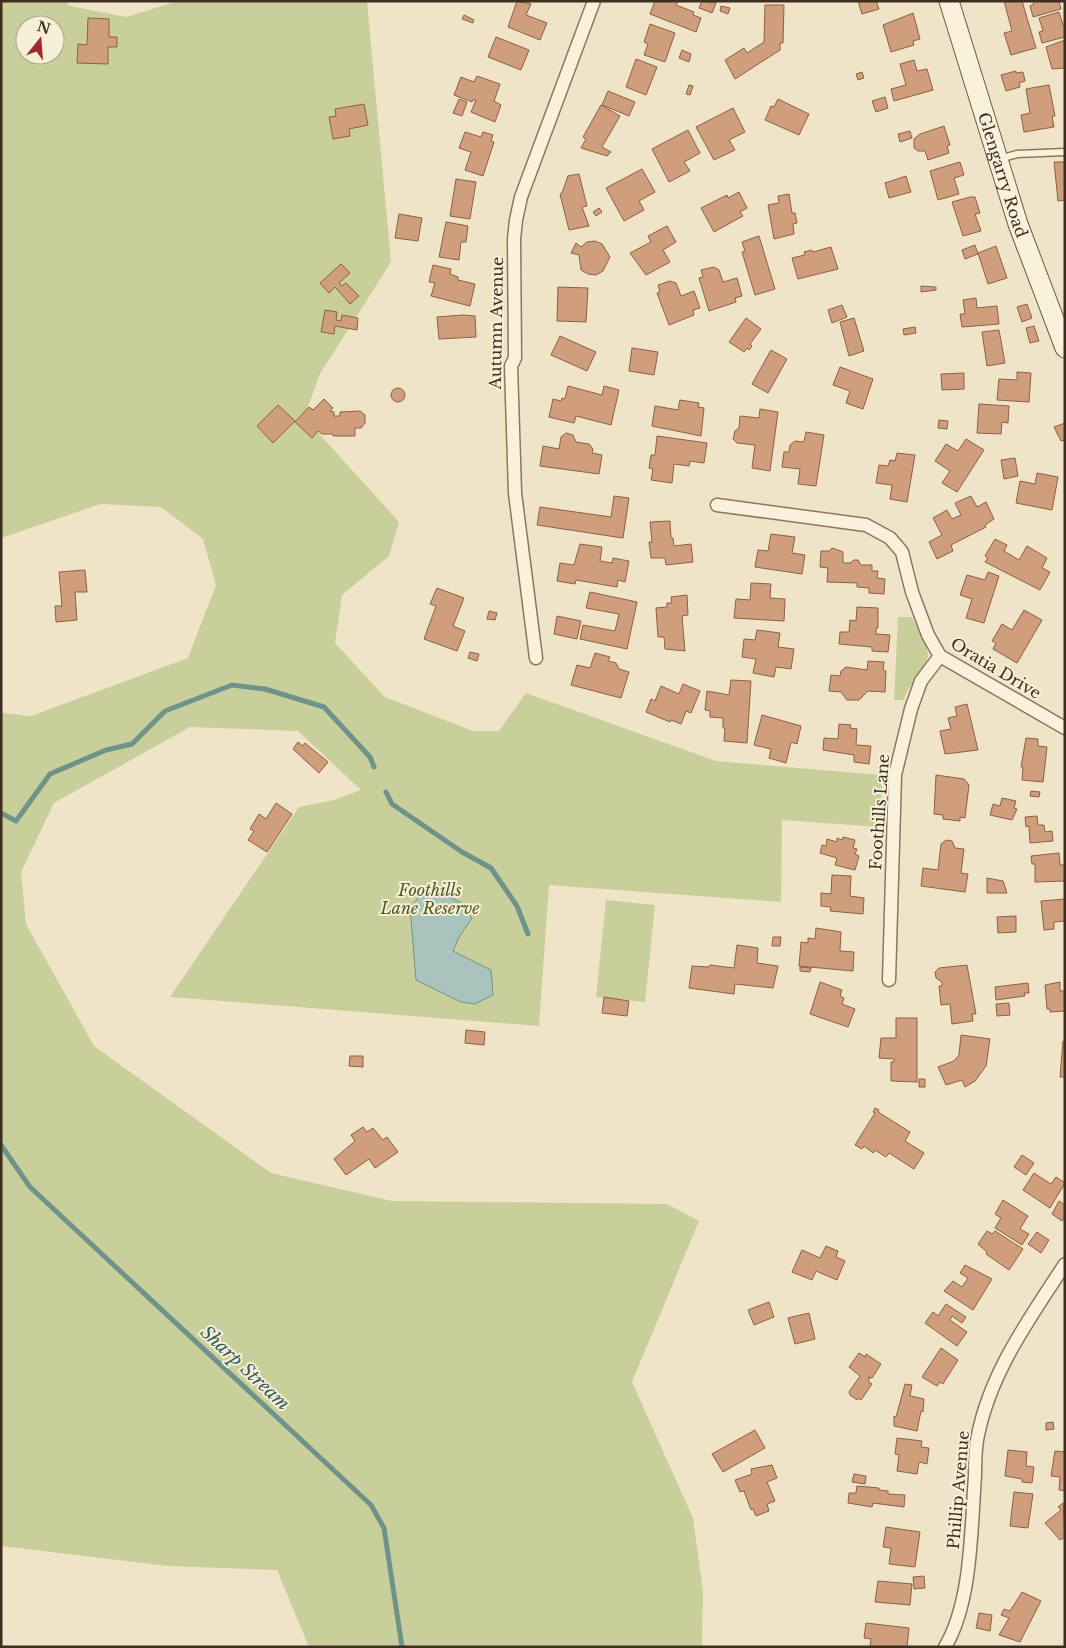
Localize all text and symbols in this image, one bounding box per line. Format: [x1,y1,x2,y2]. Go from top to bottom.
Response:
north arrow [15,15,65,65]
text: N [35,17,53,38]
street label: Glengarry Road [974,110,1032,240]
street label: Autumn Avenue [485,256,507,391]
street label: Oratia Drive [947,633,1045,703]
street label: Foothills Lane [865,753,893,871]
park label: Foothills Lane Reserve [380,880,480,918]
water label: Sharp Stream [196,1321,294,1415]
street label: Phillip Avenue [943,1430,973,1550]

